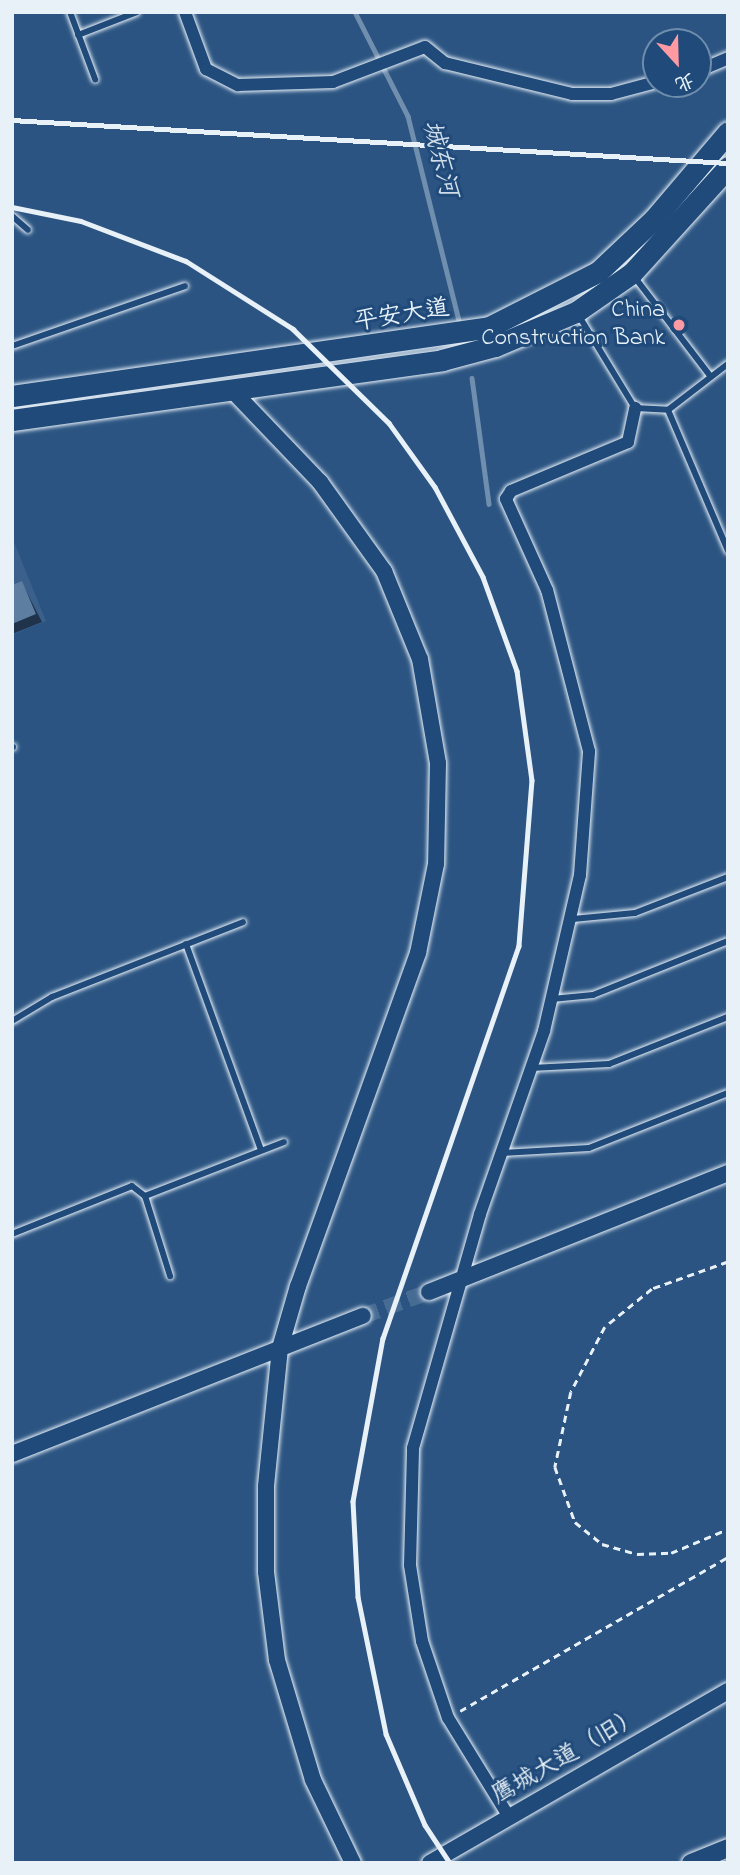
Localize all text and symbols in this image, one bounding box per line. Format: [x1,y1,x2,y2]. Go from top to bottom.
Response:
north arrow [642,28,712,98]
text: 北 [670,65,698,97]
water label: 城东河 [413,117,463,201]
street label: 平安大道 [352,294,452,338]
place label: China Construction Bank [481,297,665,353]
marker: China Construction Bank [671,317,687,333]
street label: 鹰城大道（旧） [487,1703,647,1811]

